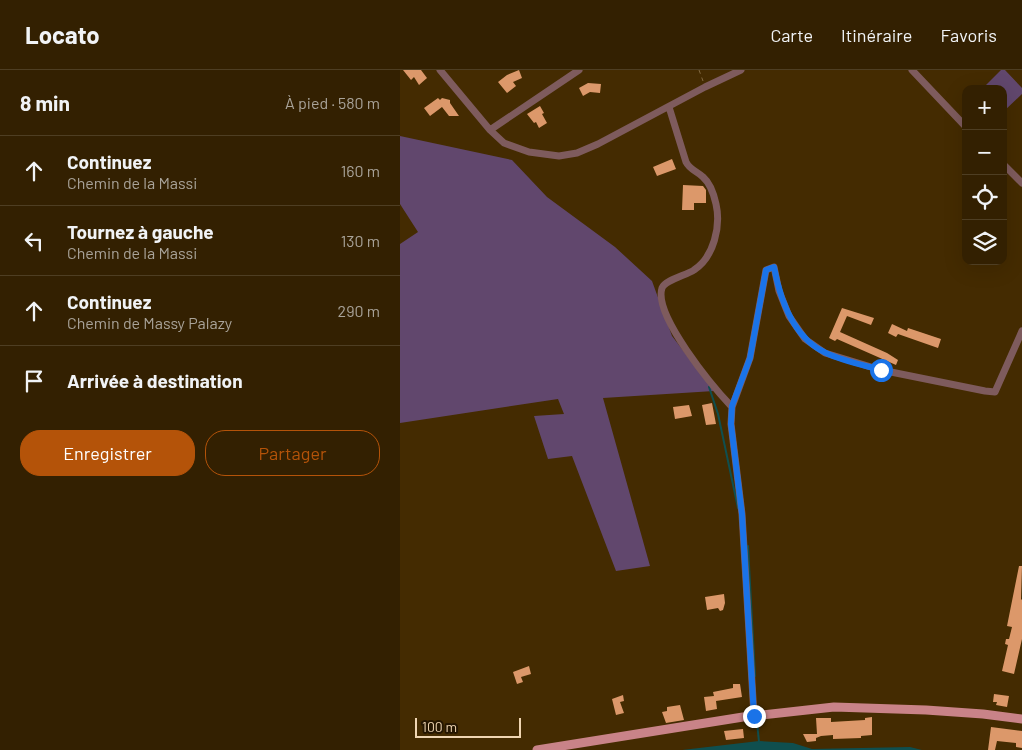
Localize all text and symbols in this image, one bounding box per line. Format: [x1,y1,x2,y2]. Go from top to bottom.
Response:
text: Locato [25,20,100,49]
text: Carte [770,24,813,46]
text: Itinéraire [841,24,912,46]
text: Favoris [940,24,997,46]
map controls [962,85,1007,265]
button: + [962,85,1007,130]
text: 8 min [20,90,70,115]
text: À pied · 580 m [285,93,380,112]
button: − [962,130,1007,175]
text: Continuez [67,150,151,173]
icon: ahead [20,157,48,185]
text: 160 m [341,161,380,180]
text: Chemin de la Massi [67,173,197,192]
button: locate [962,175,1007,220]
text: Tournez à gauche [67,220,214,243]
button: layers [962,220,1007,265]
icon: left [20,227,48,255]
text: 130 m [341,231,380,250]
text: Chemin de la Massi [67,243,197,262]
text: Continuez [67,290,151,313]
icon: ahead [20,297,48,325]
text: 290 m [338,301,380,320]
text: Chemin de Massy Palazy [67,313,232,332]
route start [870,359,893,382]
icon: arrive [20,367,48,395]
text: Arrivée à destination [67,369,243,392]
button: Enregistrer [20,430,195,476]
button: Partager [205,430,380,476]
route end [743,705,766,728]
scale bar [415,715,521,738]
text: 100 m [422,718,457,735]

